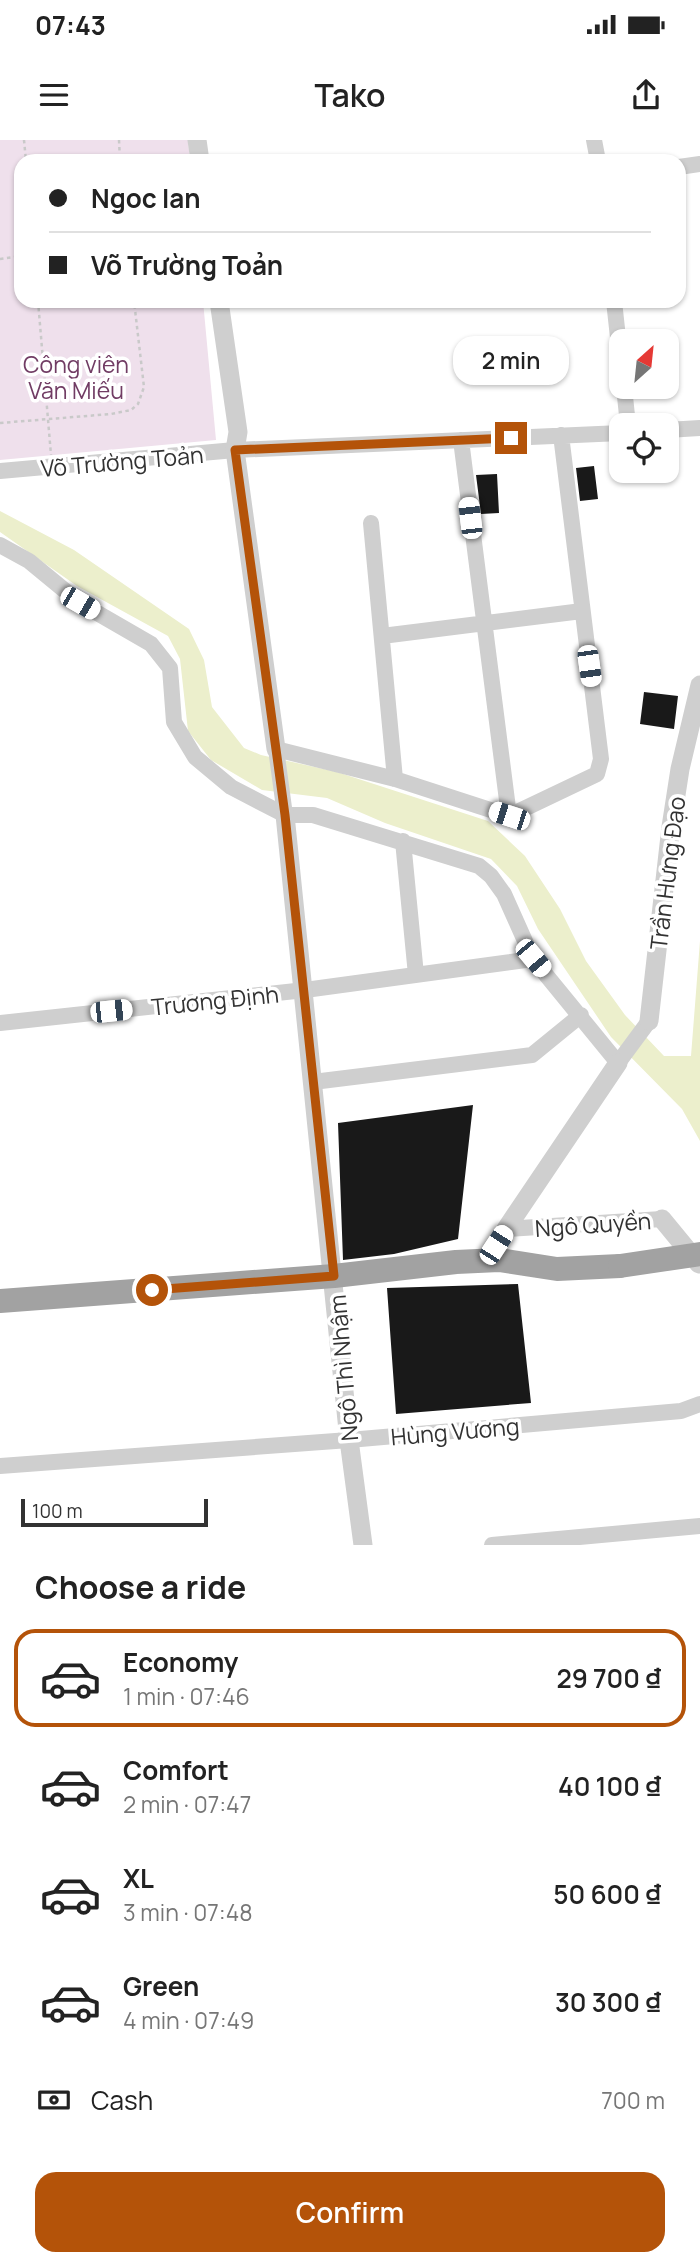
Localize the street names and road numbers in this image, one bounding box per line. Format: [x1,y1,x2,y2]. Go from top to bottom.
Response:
street label: Võ Trường Toản [39,438,205,484]
street label: Trần Hưng Đạo [642,794,692,952]
street label: Trương Định [150,977,280,1023]
street label: Ngô Quyền [534,1204,652,1244]
street label: Ngô Thì Nhậm [321,1294,365,1442]
street label: Hùng Vương [389,1409,521,1453]

